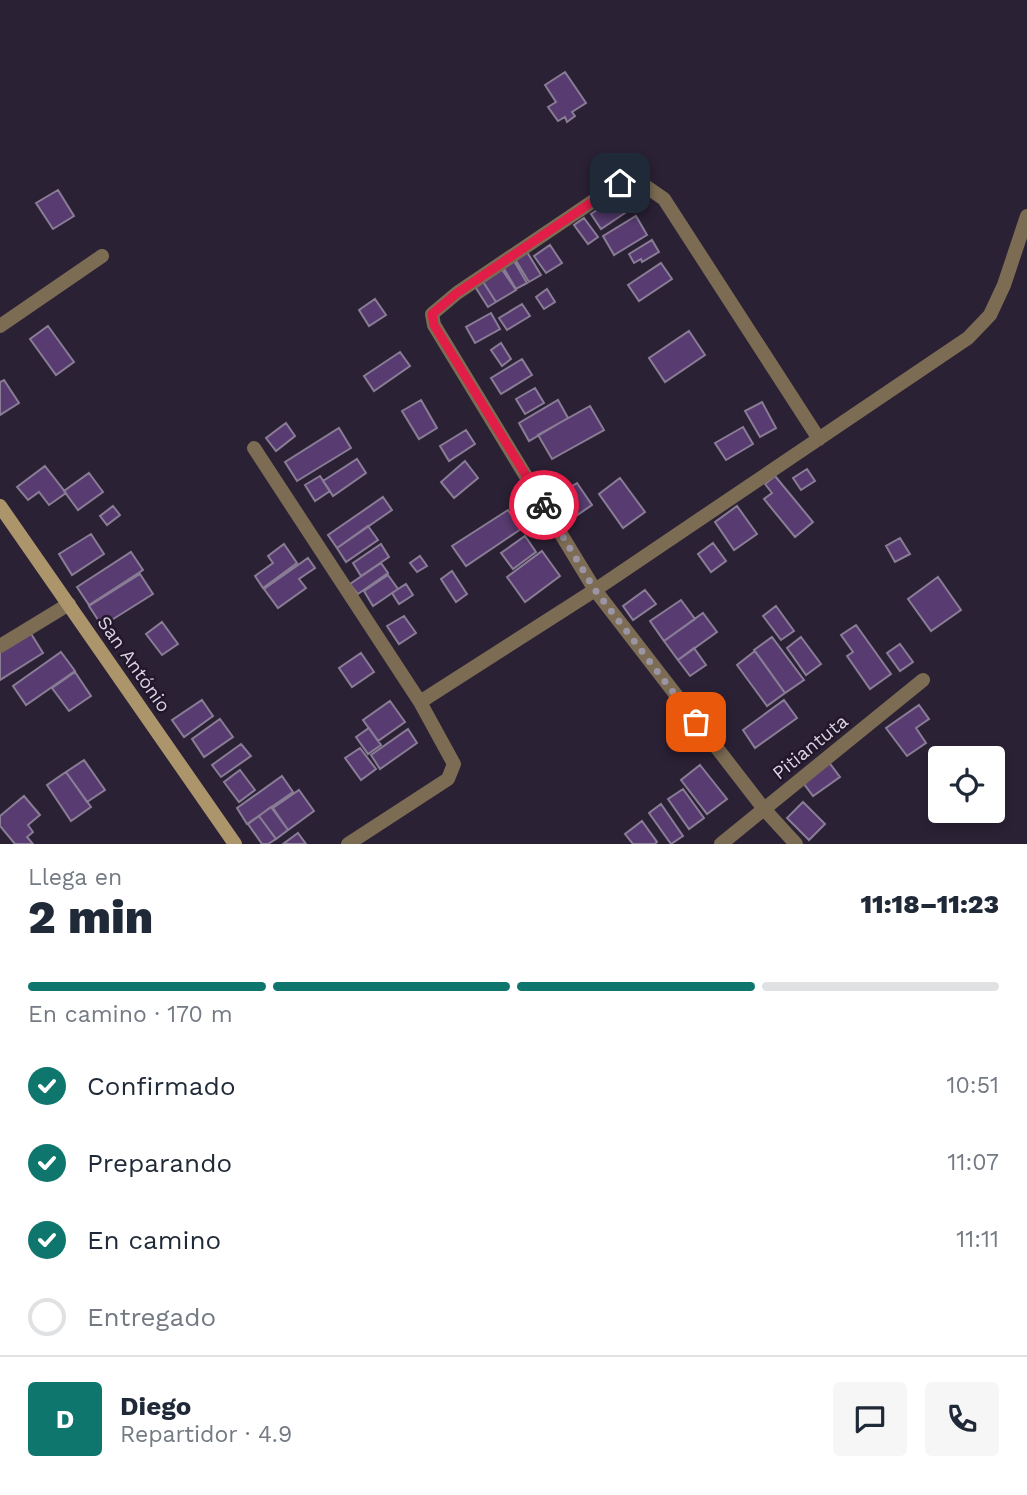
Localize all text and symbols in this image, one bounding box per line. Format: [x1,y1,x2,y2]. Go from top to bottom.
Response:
pin [590,153,650,213]
icon: home [601,164,639,202]
courier [509,470,579,540]
icon: bike [525,486,563,524]
street label: San António [92,612,176,716]
pin [666,692,726,752]
icon: bag [677,703,715,741]
street label: Pitiantuta [768,709,853,784]
map controls [928,746,1005,823]
button: locate [928,746,1005,823]
text: Llega en [28,864,122,891]
text: 11:18–11:23 [860,889,999,919]
text: 2 min [28,890,153,944]
text: En camino · 170 m [28,1001,233,1028]
icon: check [28,1067,66,1105]
text: Confirmado [87,1071,236,1101]
text: 10:51 [947,1072,999,1099]
icon: check [28,1144,66,1182]
text: Preparando [87,1148,232,1178]
text: 11:07 [948,1149,999,1176]
icon: check [28,1221,66,1259]
text: En camino [87,1225,221,1255]
text: 11:11 [956,1226,999,1253]
text: Entregado [87,1302,216,1332]
button: chat [833,1382,907,1456]
button: phone [925,1382,999,1456]
text: Diego [120,1391,191,1421]
text: D [56,1404,74,1434]
text: Repartidor · 4.9 [120,1421,292,1448]

